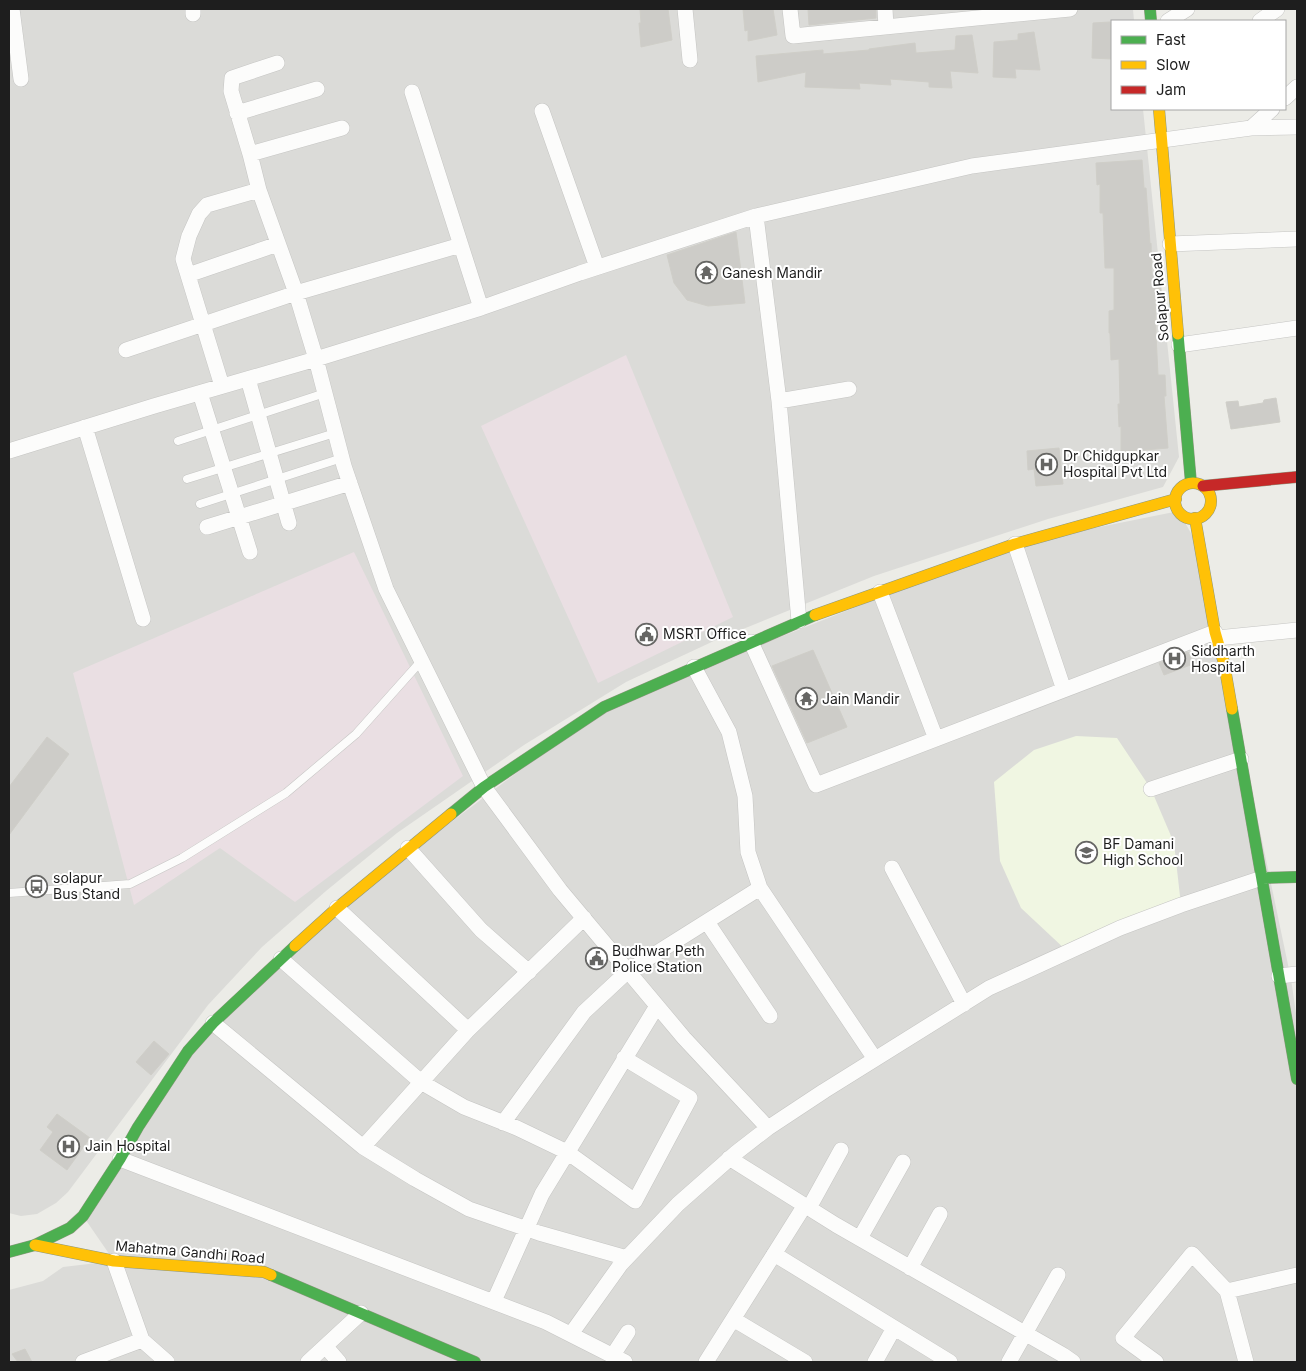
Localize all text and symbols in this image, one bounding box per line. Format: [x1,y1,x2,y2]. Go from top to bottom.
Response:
legend [1111,20,1286,110]
text: Fast [1156,30,1186,49]
text: Slow [1156,55,1190,74]
text: Jam [1156,80,1186,99]
street label: Solapur Road [1147,252,1172,342]
temple icon: Ganesh Mandir [694,261,718,285]
place label: Ganesh Mandir [722,264,822,281]
place label: Dr Chidgupkar Hospital Pvt Ltd [1063,447,1167,480]
hospital icon: Dr Chidgupkar Hospital Pvt Ltd [1035,452,1059,476]
public building icon: MSRT Office [635,622,659,646]
place label: MSRT Office [663,625,747,642]
place label: Siddharth Hospital [1191,642,1255,675]
hospital icon: Siddharth Hospital [1163,647,1187,671]
temple icon: Jain Mandir [794,687,818,711]
place label: Jain Mandir [822,690,899,707]
place label: BF Damani High School [1103,835,1183,868]
school or university icon: BF Damani High School [1075,840,1099,864]
place label: solapur Bus Stand [53,869,120,902]
bus stop icon: solapur Bus Stand [25,874,49,898]
place label: Budhwar Peth Police Station [612,942,705,975]
public building icon: Budhwar Peth Police Station [584,947,608,971]
hospital icon: Jain Hospital [57,1134,81,1158]
place label: Jain Hospital [85,1137,171,1154]
street label: Mahatma Gandhi Road [115,1237,265,1266]

